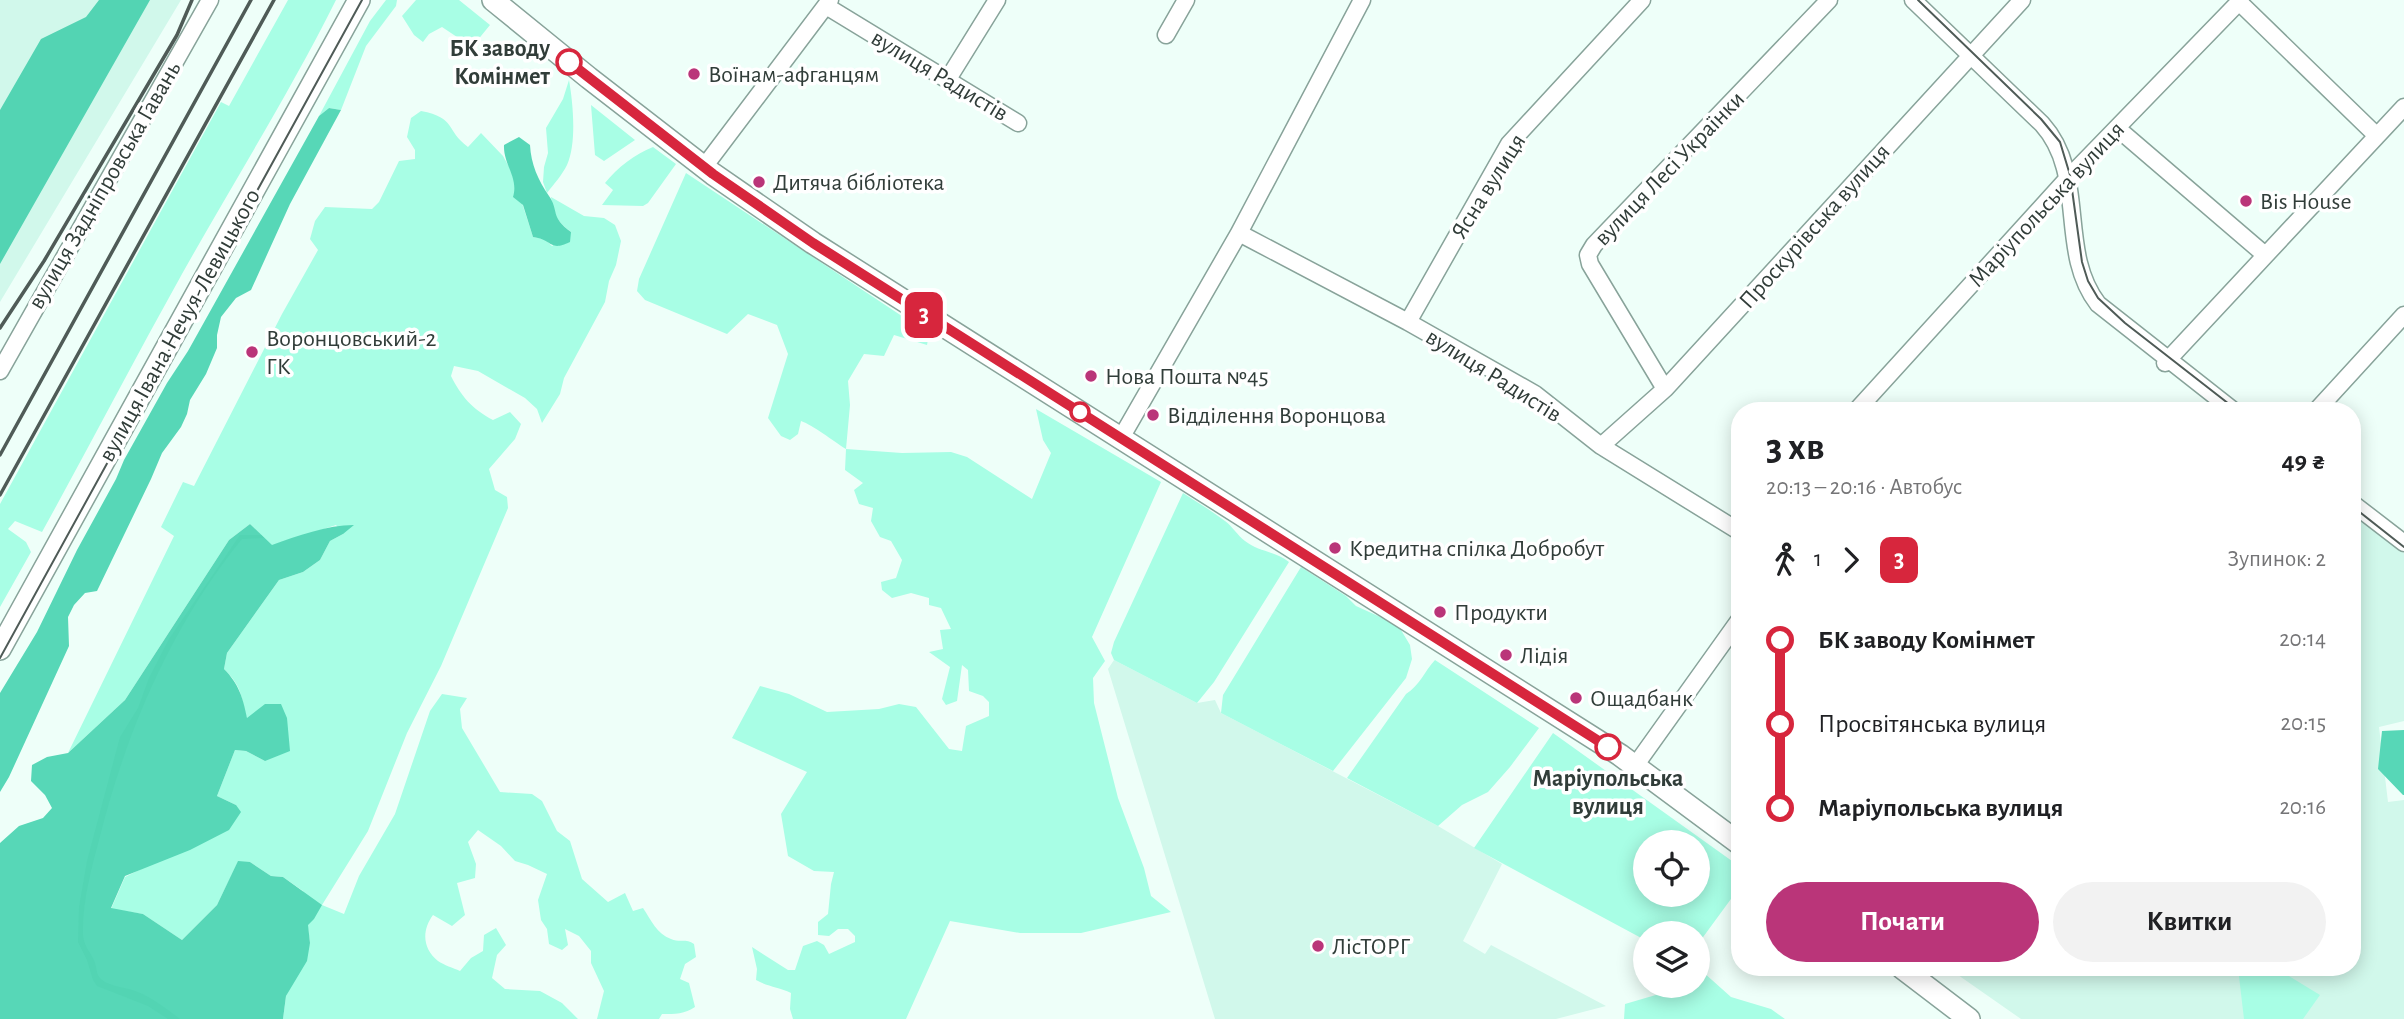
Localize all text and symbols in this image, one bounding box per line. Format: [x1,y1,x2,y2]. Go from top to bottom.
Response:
street label: вулиця Радистів [867,26,1012,126]
place label: БК заводу Комінмет [449,37,551,89]
marker: БК заводу Комінмет [556,49,582,75]
street label: вулиця Задніпровська Гавань [24,58,186,313]
place label: Воїнам-афганцям [708,63,879,87]
marker: Воїнам-афганцям [686,66,702,82]
street label: вулиця Лесі Українки [1590,87,1749,251]
street label: Маріупольська вулиця [1964,117,2129,292]
street label: Ясна вулиця [1447,130,1530,243]
street label: Проскурівська вулиця [1735,140,1895,314]
place label: Дитяча бібліотека [773,171,944,195]
marker: Дитяча бібліотека [751,174,767,190]
street label: вулиця Івана Нечуя-Левицького [95,185,265,466]
place label: Bis House [2260,190,2351,214]
marker: Bis House [2238,193,2254,209]
line badge: 3 [901,292,947,338]
text: 3 [919,303,929,327]
street label: вулиця Радистів [1421,325,1566,427]
place label: Воронцовський-2 ГК [266,327,437,379]
marker: Воронцовський-2 ГК [244,344,260,360]
place label: Нова Пошта №45 [1105,365,1269,389]
marker: Нова Пошта №45 [1083,368,1099,384]
unlabelled marker [1070,402,1090,422]
place label: Відділення Воронцова [1167,404,1386,428]
marker: Відділення Воронцова [1145,407,1161,423]
text: 3 хв [1766,429,1824,467]
text: 49 ₴ [2281,448,2326,474]
text: 20:13 – 20:16 · Автобус [1766,476,1962,499]
place label: Кредитна спілка Добробут [1349,537,1604,561]
marker: Кредитна спілка Добробут [1327,540,1343,556]
icon: walk [1766,541,1804,579]
icon: forward [1832,541,1870,579]
text: 1 [1814,548,1822,571]
text: 3 [1894,548,1904,572]
text: Зупинок: 2 [2227,548,2326,571]
place label: Продукти [1454,601,1548,625]
marker: Продукти [1432,604,1448,620]
text: БК заводу Комінмет [1818,627,2035,653]
text: 20:14 [2279,628,2326,651]
place label: Лідія [1520,644,1568,668]
marker: Лідія [1498,647,1514,663]
place label: Ощадбанк [1590,687,1693,711]
marker: Ощадбанк [1568,690,1584,706]
text: Просвітянська вулиця [1818,711,2046,737]
text: 20:15 [2281,712,2326,735]
marker: Маріупольська вулиця [1595,734,1621,760]
place label: Маріупольська вулиця [1533,767,1683,819]
text: Маріупольська вулиця [1818,795,2063,821]
text: 20:16 [2279,796,2326,819]
map controls [1633,830,1710,998]
button: locate [1633,830,1710,907]
button: Почати [1766,882,2039,962]
button: Квитки [2053,882,2326,962]
button: layers [1633,921,1710,998]
place label: ЛісТОРГ [1332,935,1411,959]
marker: ЛісТОРГ [1310,938,1326,954]

